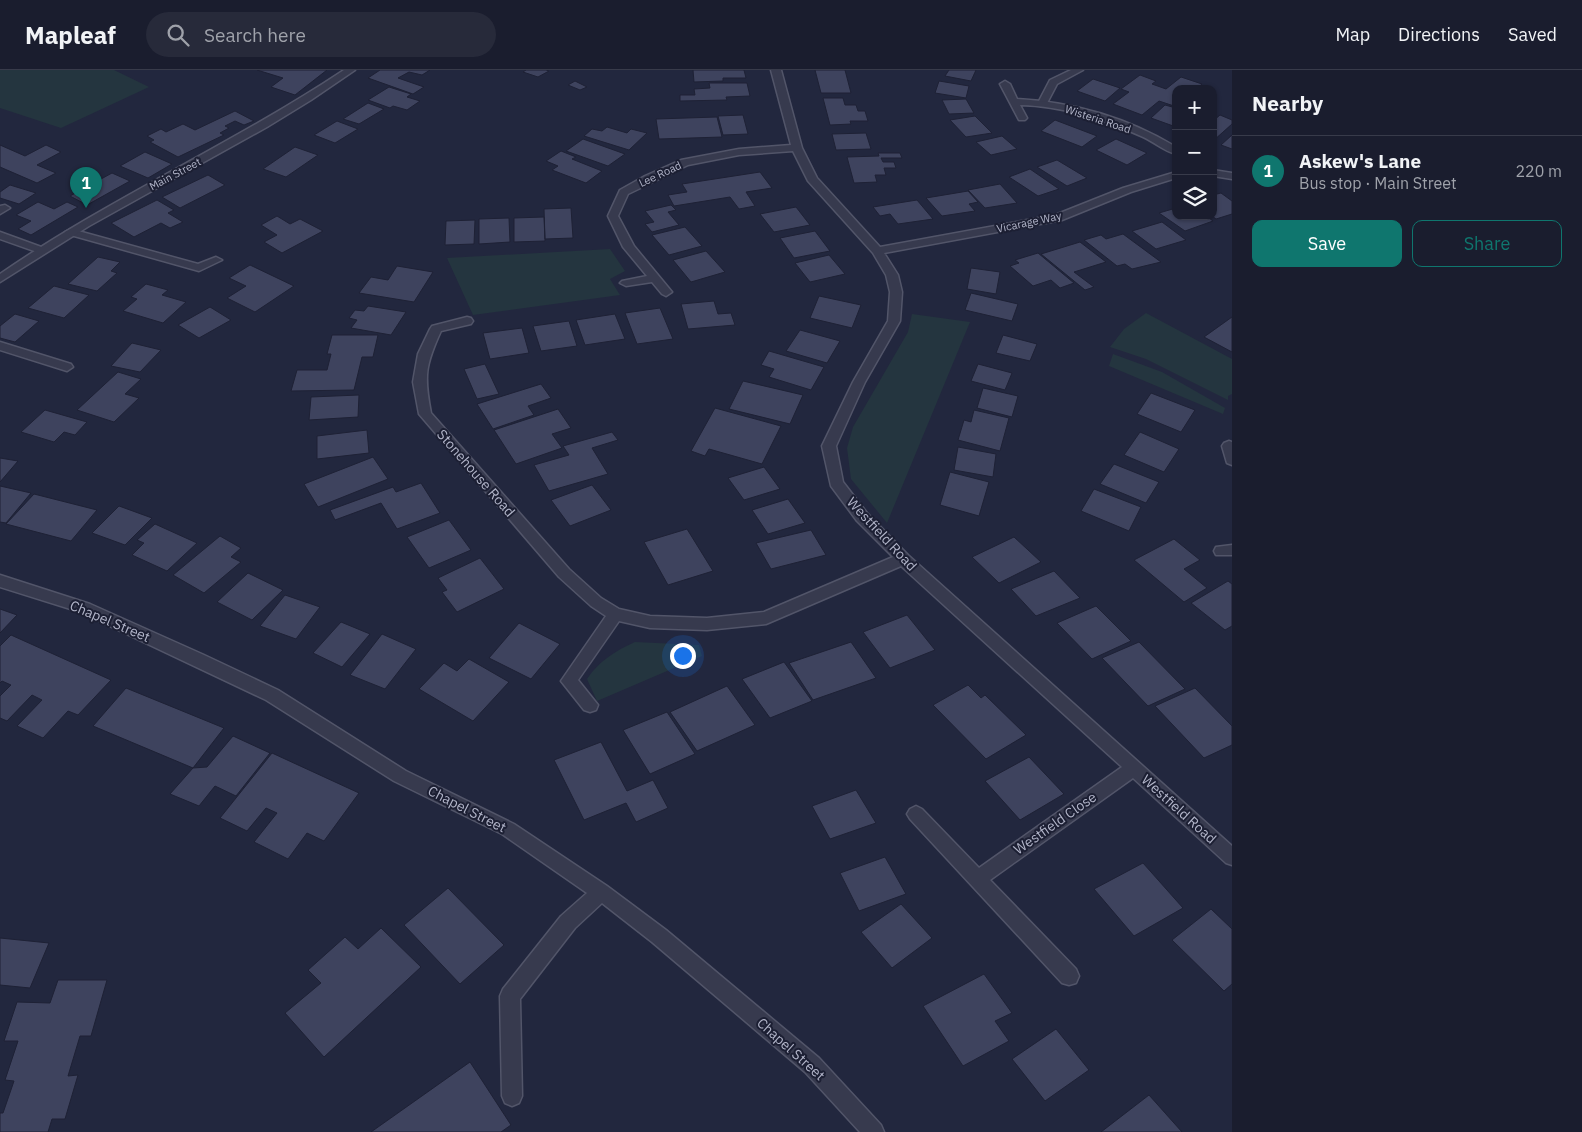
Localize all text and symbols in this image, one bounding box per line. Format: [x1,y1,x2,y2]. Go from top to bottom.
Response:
search box [146,12,496,57]
text: Mapleaf [25,19,116,51]
icon: search [164,21,192,49]
text: Search here [204,23,306,47]
text: Map [1335,23,1370,46]
text: Directions [1398,23,1480,46]
text: Saved [1508,23,1557,46]
map controls [1172,85,1217,220]
button: + [1172,85,1217,130]
text: Nearby [1252,89,1323,117]
street label: Wisteria Road [1063,102,1133,136]
button: − [1172,130,1217,175]
text: Askew's Lane [1299,149,1421,173]
street label: Main Street [147,154,203,193]
street label: Lee Road [636,158,684,190]
text: 1 [1263,161,1273,181]
text: 220 m [1515,161,1562,181]
pin: 1 [70,167,102,208]
text: Bus stop · Main Street [1299,173,1457,193]
button: layers [1172,175,1217,220]
street label: Vicarage Way [995,208,1063,236]
button: Save [1252,220,1402,267]
button: Share [1412,220,1562,267]
street label: Stonehouse Road [433,426,519,520]
street label: Westfield Road [843,493,921,575]
street label: Chapel Street [67,596,153,646]
your location [670,643,696,669]
street label: Westfield Road [1138,771,1220,847]
street label: Chapel Street [425,782,509,836]
street label: Westfield Close [1010,788,1100,858]
street label: Chapel Street [753,1014,829,1084]

